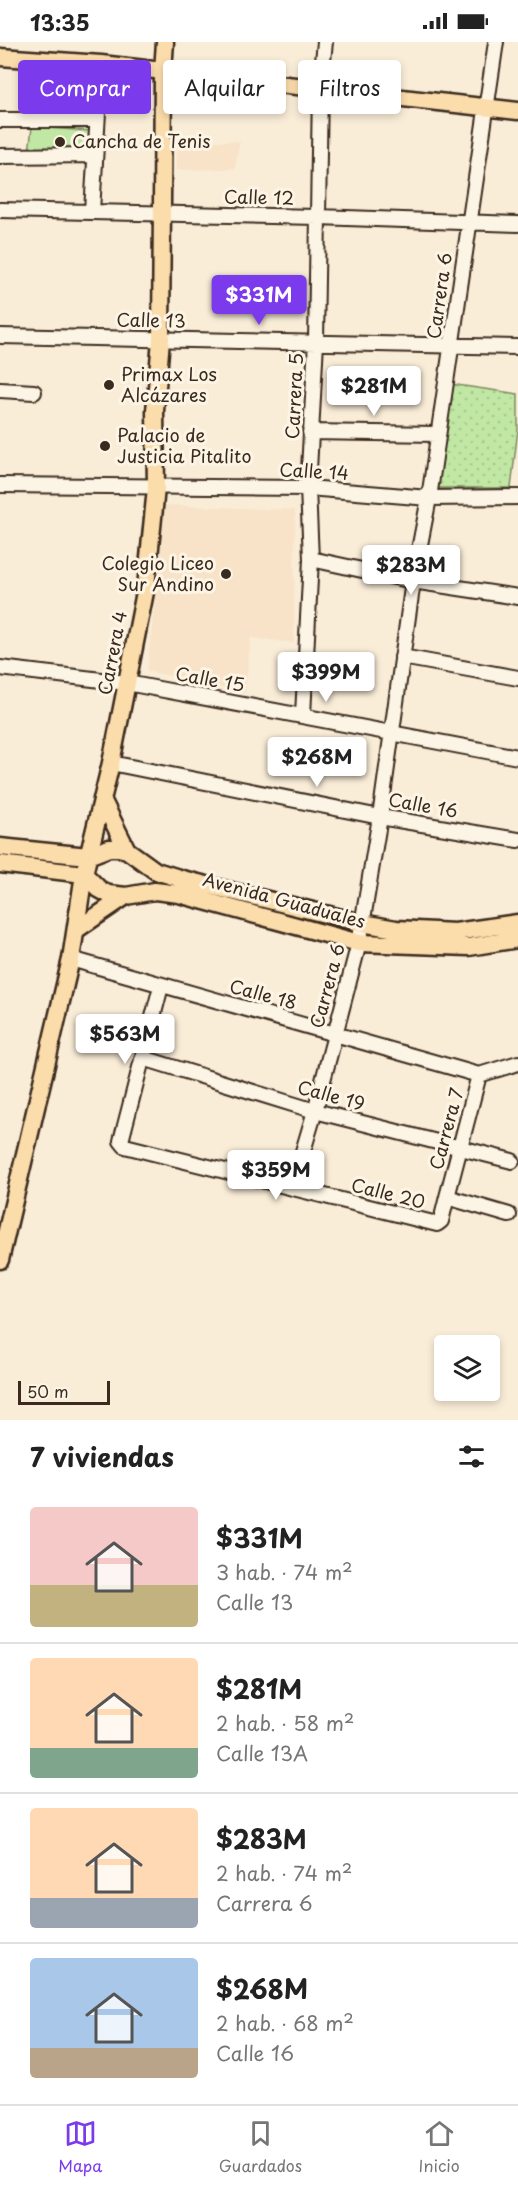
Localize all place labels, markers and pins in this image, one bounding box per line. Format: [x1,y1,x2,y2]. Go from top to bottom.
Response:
place label: Cancha de Tenis [72,127,210,154]
marker: Cancha de Tenis [53,135,67,149]
pin: $331M [217,275,301,326]
place label: Primax Los Alcázares [121,360,217,408]
pin: $281M [332,366,416,417]
marker: Primax Los Alcázares [102,378,116,392]
place label: Palacio de Justicia Pitalito [117,421,251,469]
marker: Palacio de Justicia Pitalito [98,439,112,453]
pin: $283M [369,545,453,596]
place label: Colegio Liceo Sur Andino [101,549,214,597]
marker: Colegio Liceo Sur Andino [219,567,233,581]
pin: $399M [284,652,368,703]
pin: $268M [275,737,359,788]
pin: $563M [83,1014,167,1065]
pin: $359M [234,1150,318,1201]

